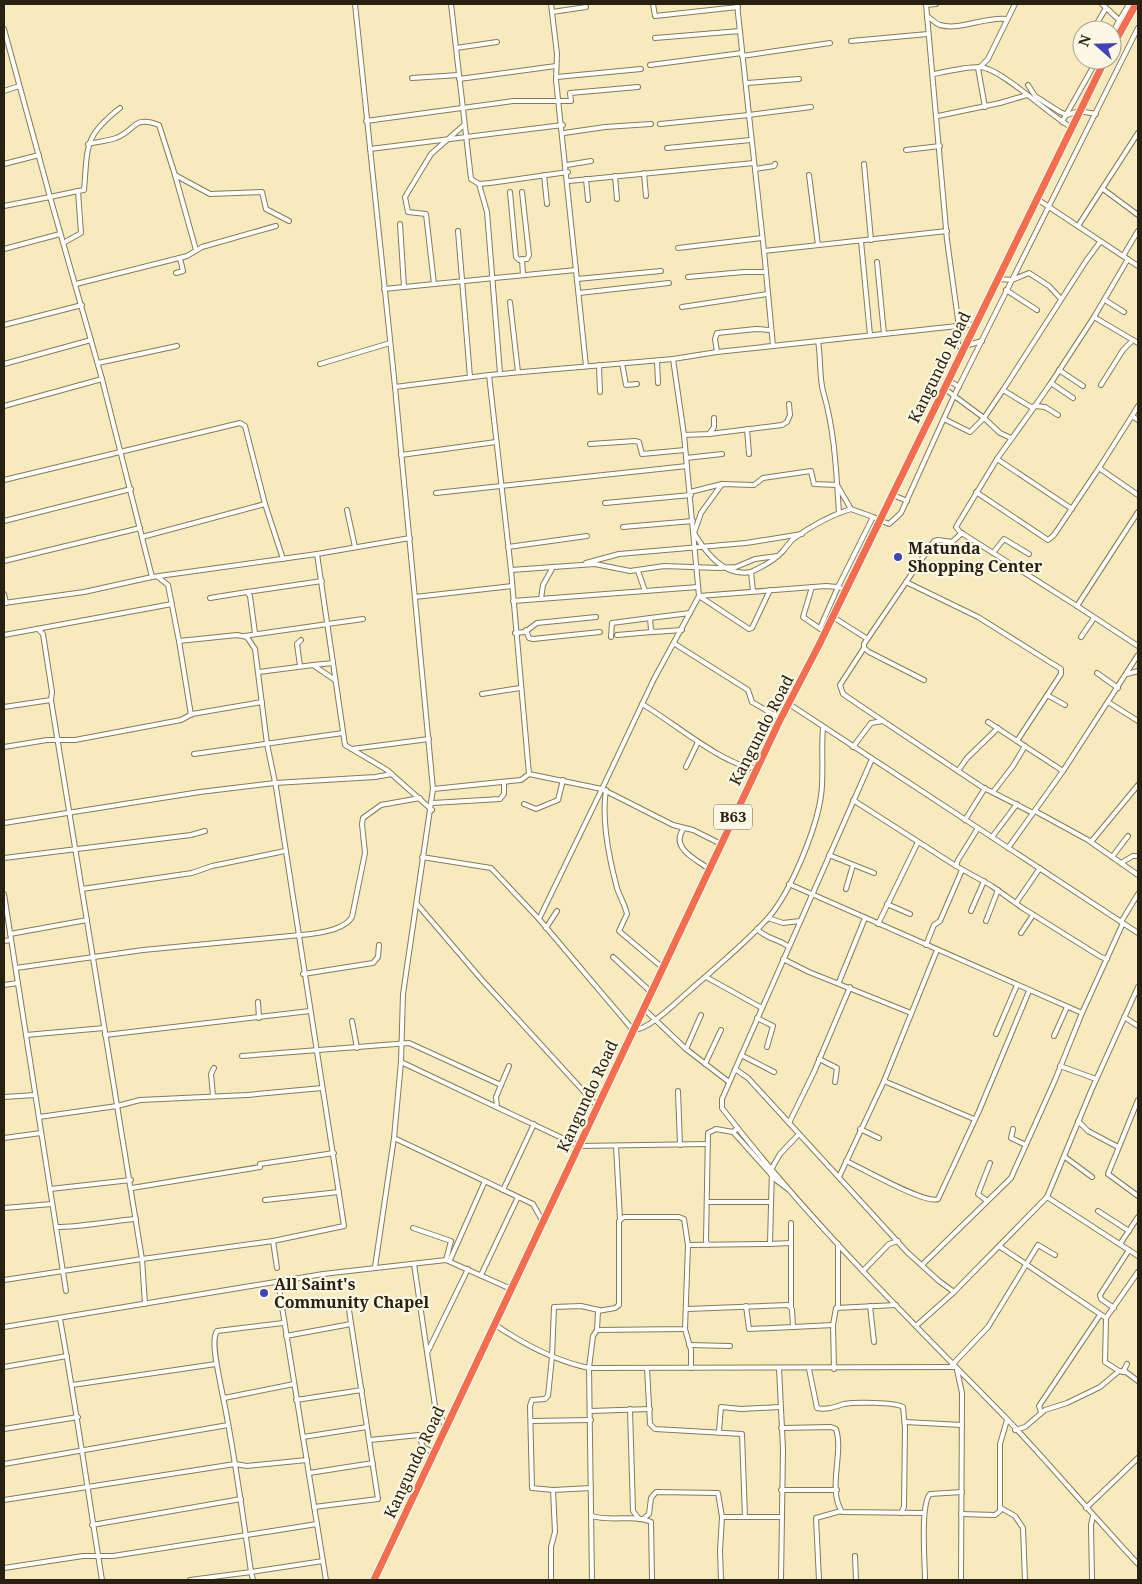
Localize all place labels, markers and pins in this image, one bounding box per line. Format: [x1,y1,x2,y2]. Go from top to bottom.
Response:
place label: Matunda Shopping Center [908,537,1043,577]
marker: Matunda Shopping Center [892,551,904,563]
place label: All Saint's Community Chapel [274,1273,429,1313]
marker: All Saint's Community Chapel [258,1287,270,1299]

